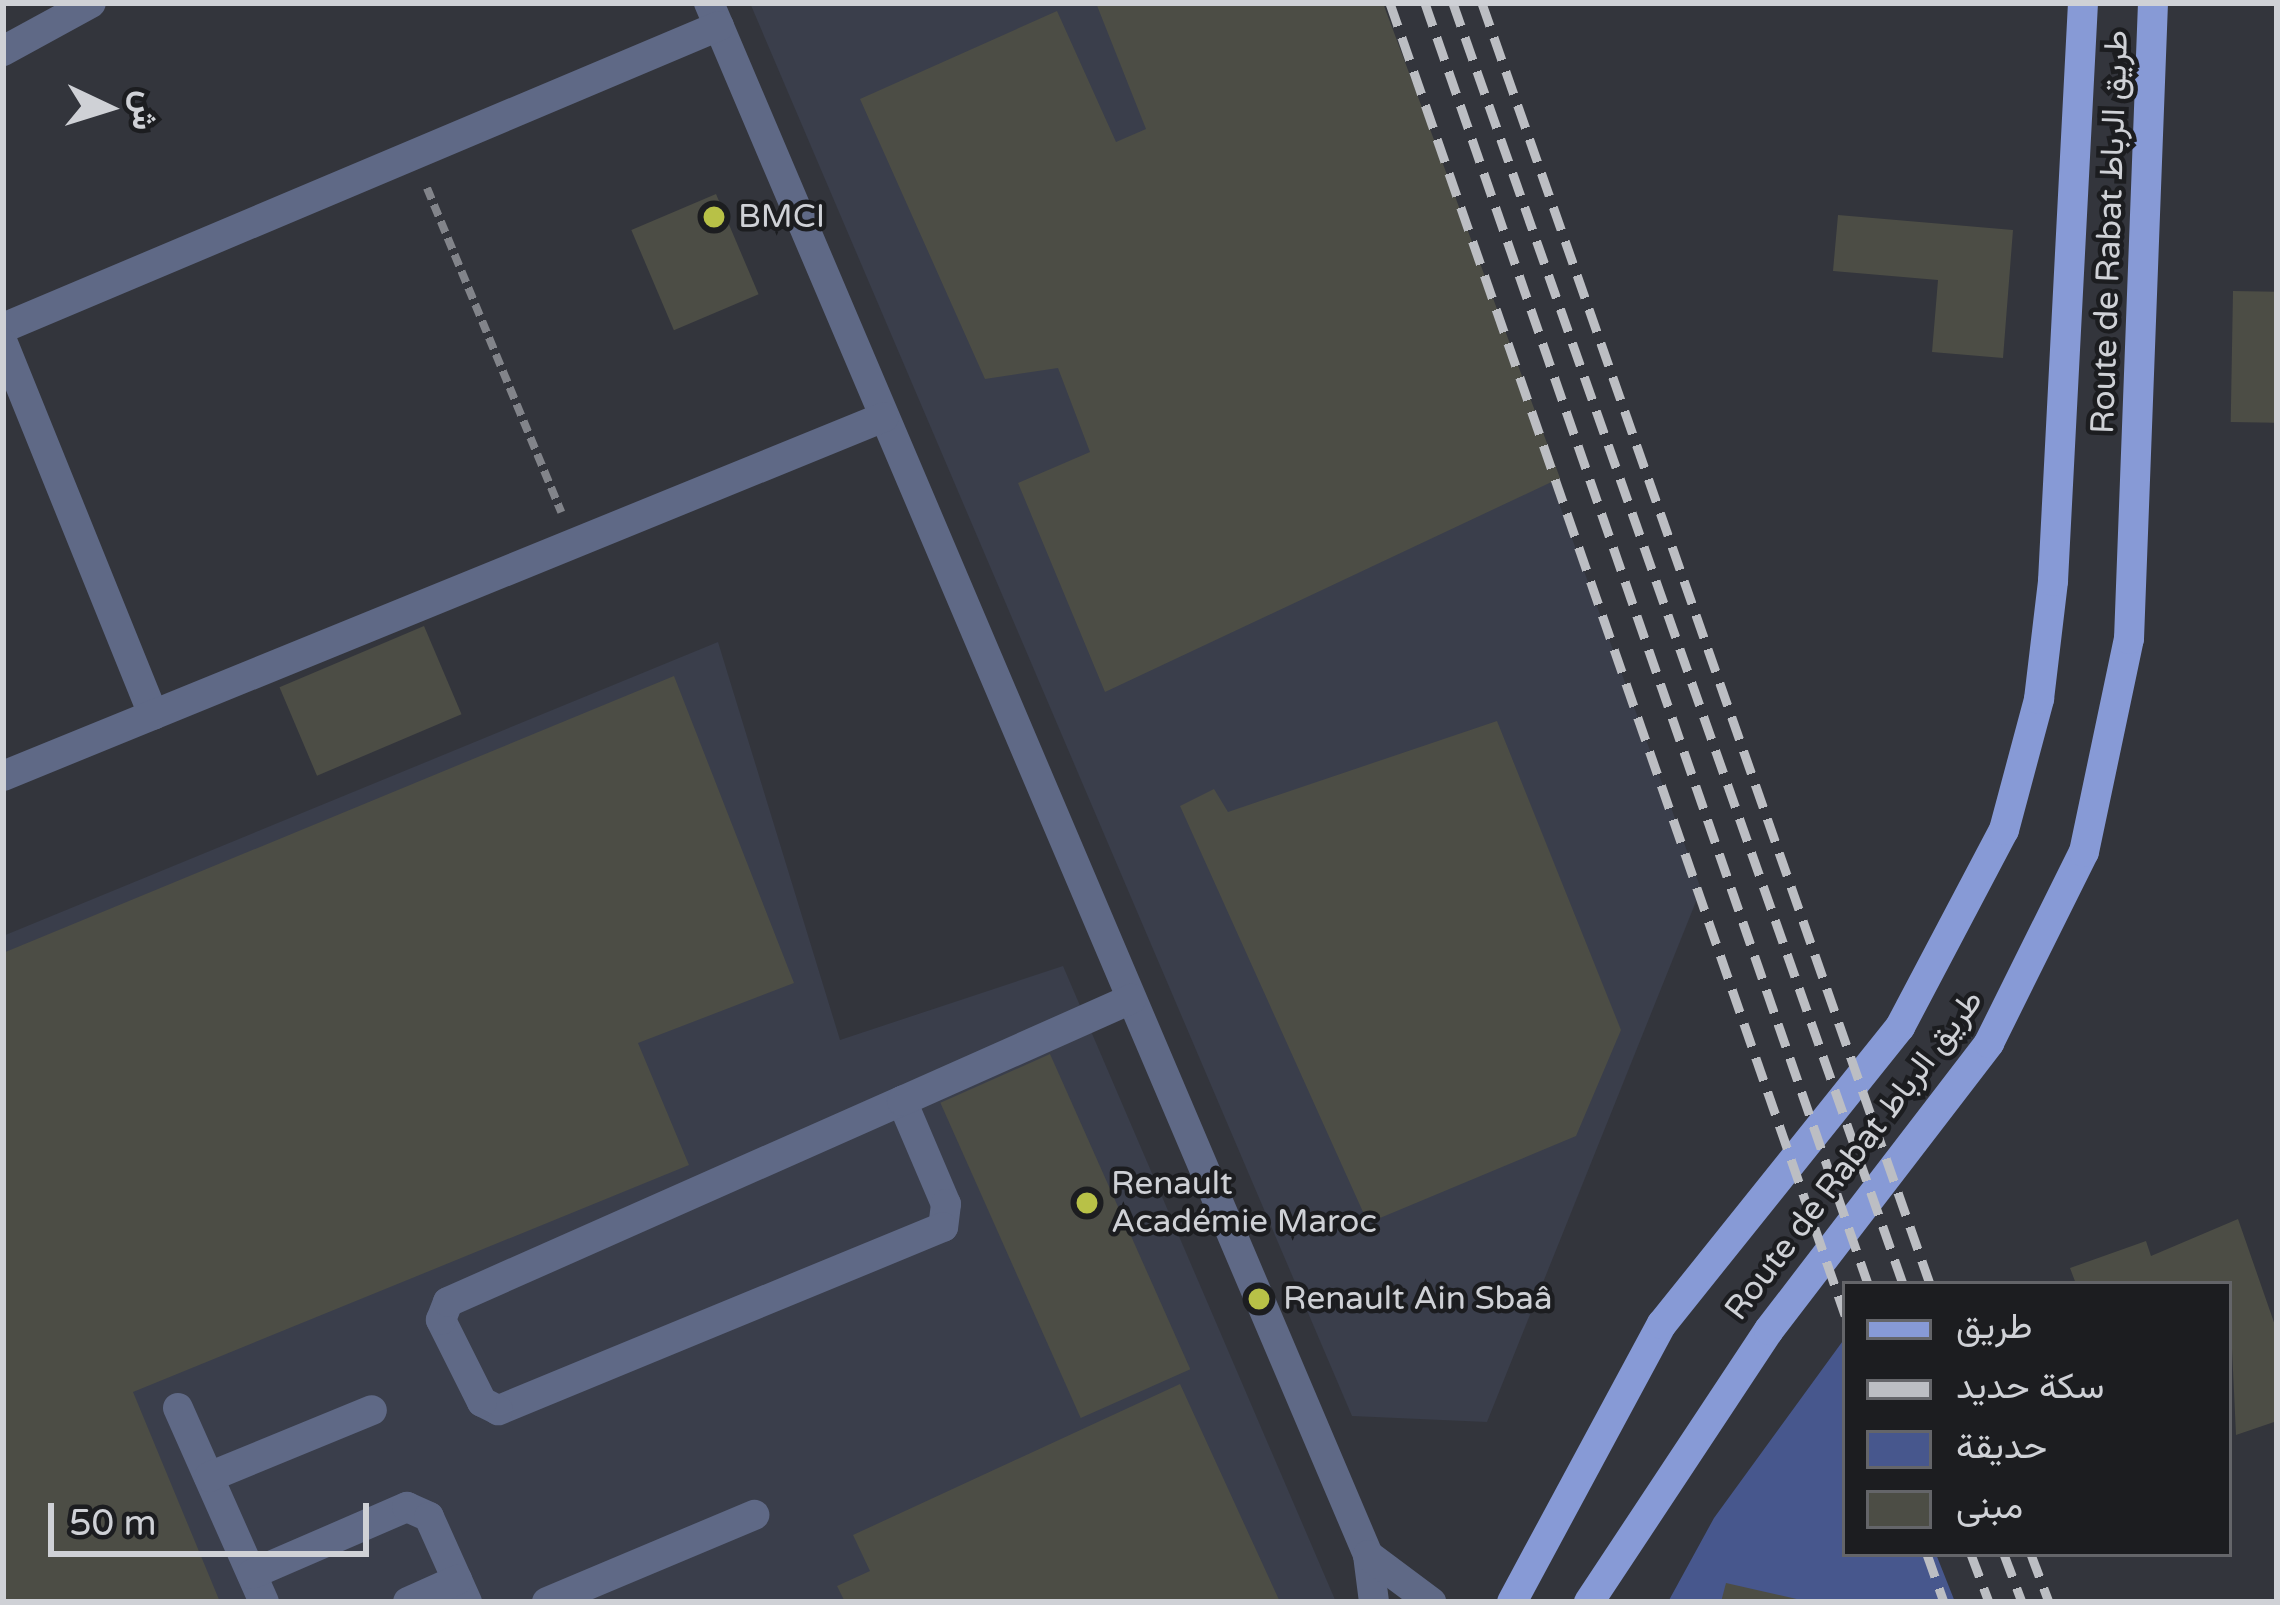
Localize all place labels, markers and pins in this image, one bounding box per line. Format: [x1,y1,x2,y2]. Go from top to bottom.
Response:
place label: BMCI [738,197,825,237]
marker: BMCI [701,204,727,230]
place label: Renault Académie Maroc [1111,1164,1377,1242]
marker: Renault Académie Maroc [1074,1190,1100,1216]
place label: Renault Ain Sbaâ [1283,1279,1552,1319]
marker: Renault Ain Sbaâ [1246,1286,1272,1312]

